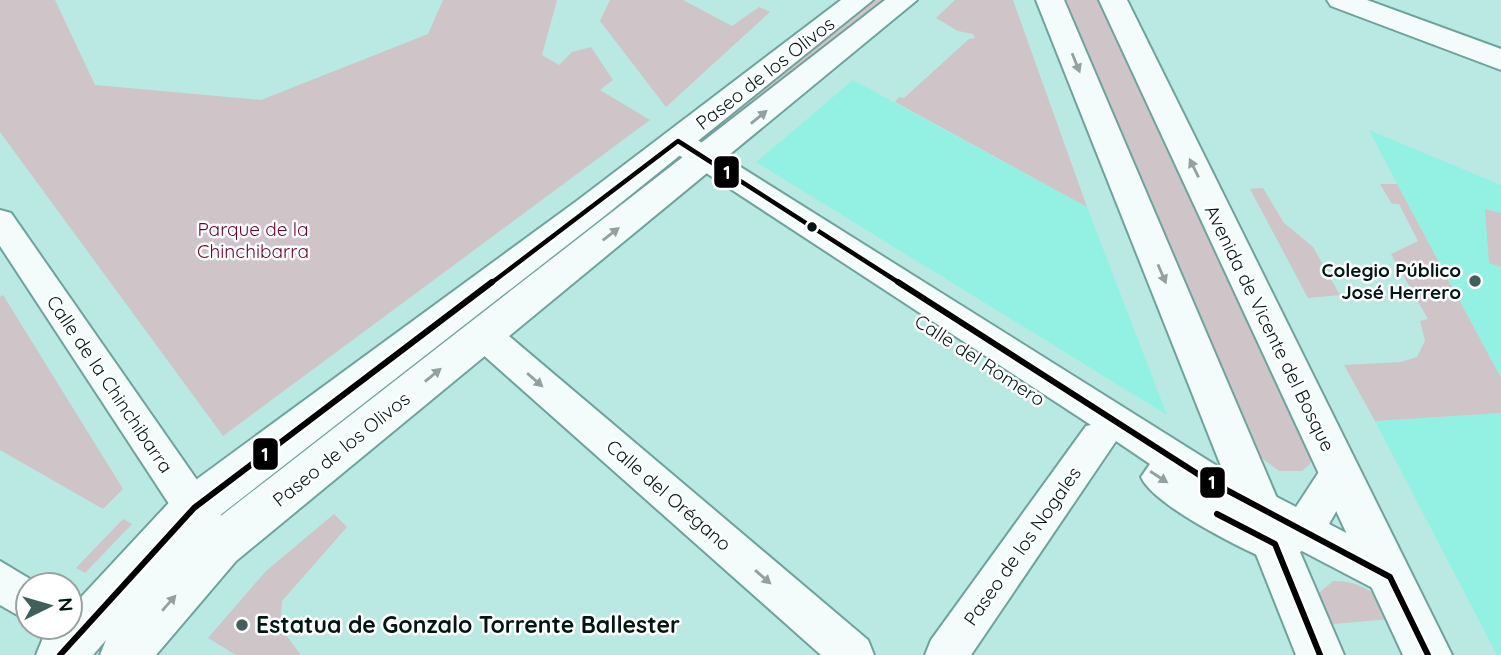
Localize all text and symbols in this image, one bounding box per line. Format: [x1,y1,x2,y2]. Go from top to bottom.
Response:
street label: Paseo de los Olivos [691,11,839,135]
one-way arrow [1071,53,1082,74]
one-way arrow [750,110,767,125]
line badge: 1 [713,155,740,189]
one-way arrow [1188,158,1199,178]
text: 1 [723,160,731,184]
street label: Avenida de Vicente del Bosque [1200,201,1340,455]
park label: Parque de la Chinchibarra [197,217,309,263]
unlabelled marker [805,220,819,234]
one-way arrow [603,227,620,242]
place label: Colegio Público José Herrero [1322,258,1461,304]
one-way arrow [1156,264,1168,284]
marker: Colegio Público José Herrero [1467,273,1483,289]
street label: Calle de la Chinchibarra [42,291,178,477]
street label: Calle del Romero [910,309,1050,411]
one-way arrow [424,368,442,383]
one-way arrow [527,372,544,387]
street label: Paseo de los Olivos [268,386,415,512]
street label: Calle del Orégano [601,434,737,556]
line badge: 1 [252,437,279,471]
text: 1 [261,442,269,466]
street label: Paseo de los Nogales [958,462,1086,630]
line badge: 1 [1199,466,1226,499]
one-way arrow [1149,470,1168,483]
text: 1 [1208,470,1216,494]
one-way arrow [754,569,772,585]
north arrow [14,571,84,641]
one-way arrow [161,595,176,612]
text: N [53,597,78,613]
place label: Estatua de Gonzalo Torrente Ballester [256,610,680,639]
marker: Estatua de Gonzalo Torrente Ballester [234,617,250,633]

